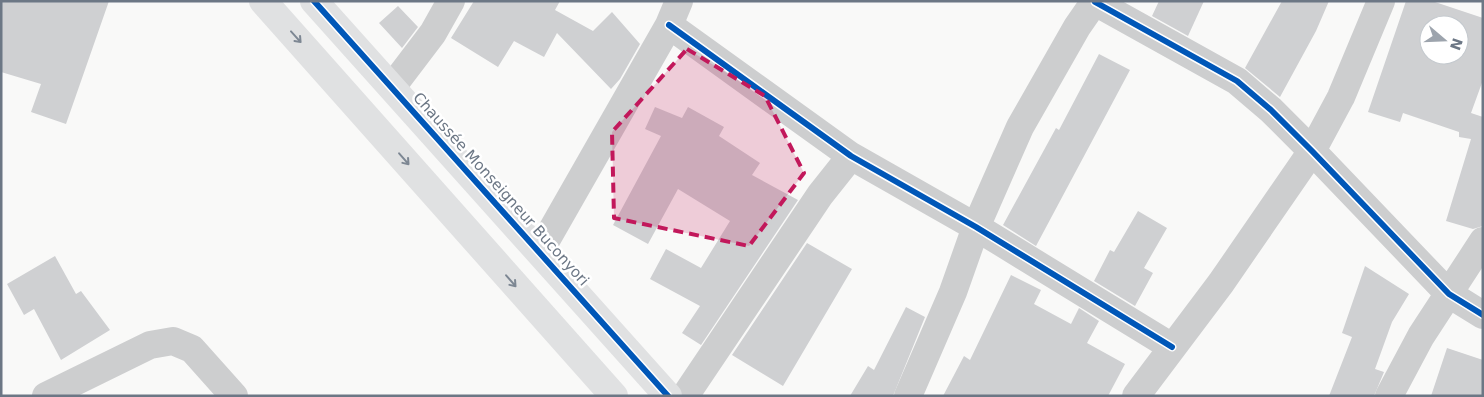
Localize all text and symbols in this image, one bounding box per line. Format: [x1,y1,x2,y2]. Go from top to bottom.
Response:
north arrow [1419,15,1469,65]
one-way arrow [290,31,302,44]
text: N [1447,36,1466,52]
street label: Chaussée Monseigneur Buconyori [409,89,593,289]
one-way arrow [398,152,410,165]
one-way arrow [506,274,517,287]

